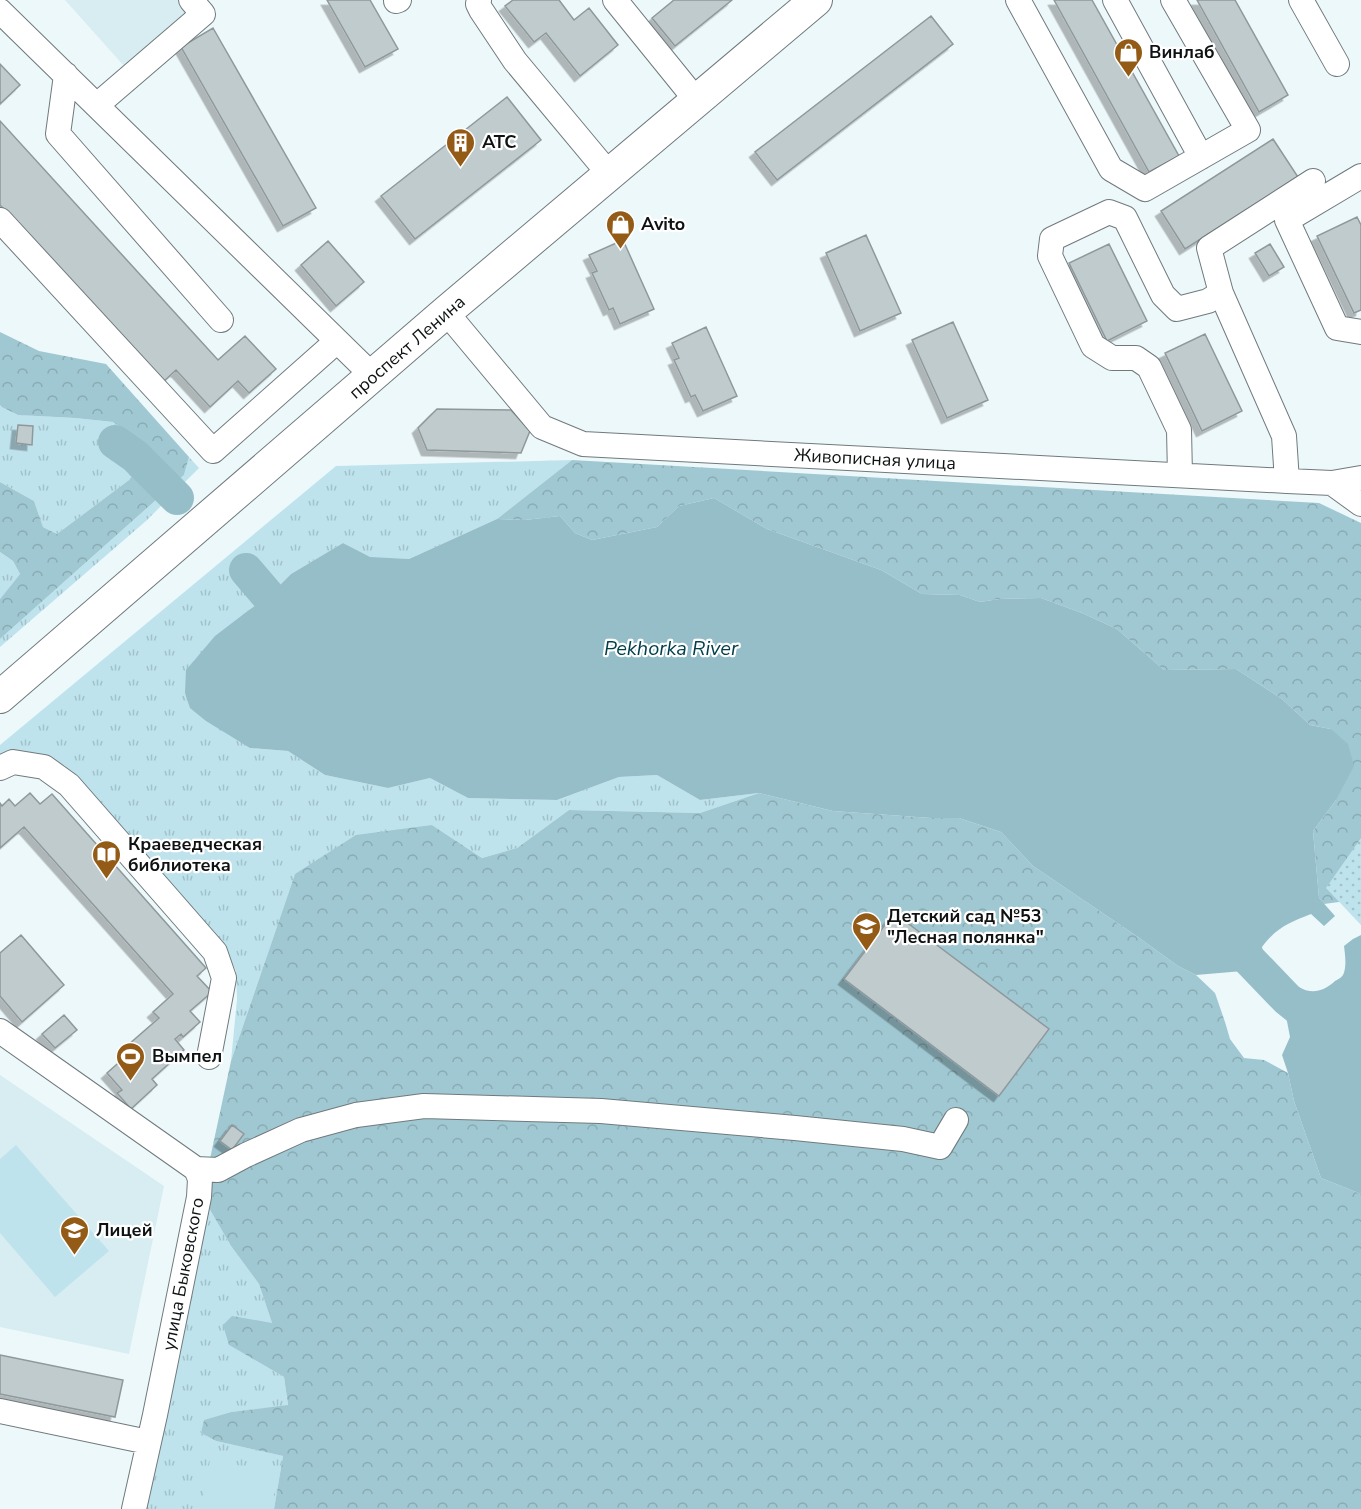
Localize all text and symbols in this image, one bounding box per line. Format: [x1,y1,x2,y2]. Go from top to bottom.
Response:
shop icon: Винлаб [1112,36,1144,78]
place label: Винлаб [1149,40,1215,64]
building icon: АТС [445,126,477,168]
place label: АТС [482,130,517,154]
shop icon: Avito [604,208,636,250]
place label: Avito [641,212,685,236]
street label: проспект Ленина [344,290,470,404]
street label: Живописная улица [793,443,957,475]
water label: Pekhorka River [604,635,739,662]
place label: Краеведческая библиотека [128,832,262,877]
library icon: Краеведческая библиотека [91,838,123,880]
place label: Детский сад №53 "Лесная полянка" [887,904,1044,949]
school or university icon: Детский сад №53 "Лесная полянка" [850,910,882,952]
sports icon: Вымпел [115,1040,147,1082]
place label: Вымпел [152,1044,222,1068]
street label: улица Быковского [156,1195,210,1353]
school or university icon: Лицей [59,1214,91,1256]
place label: Лицей [96,1218,153,1242]

